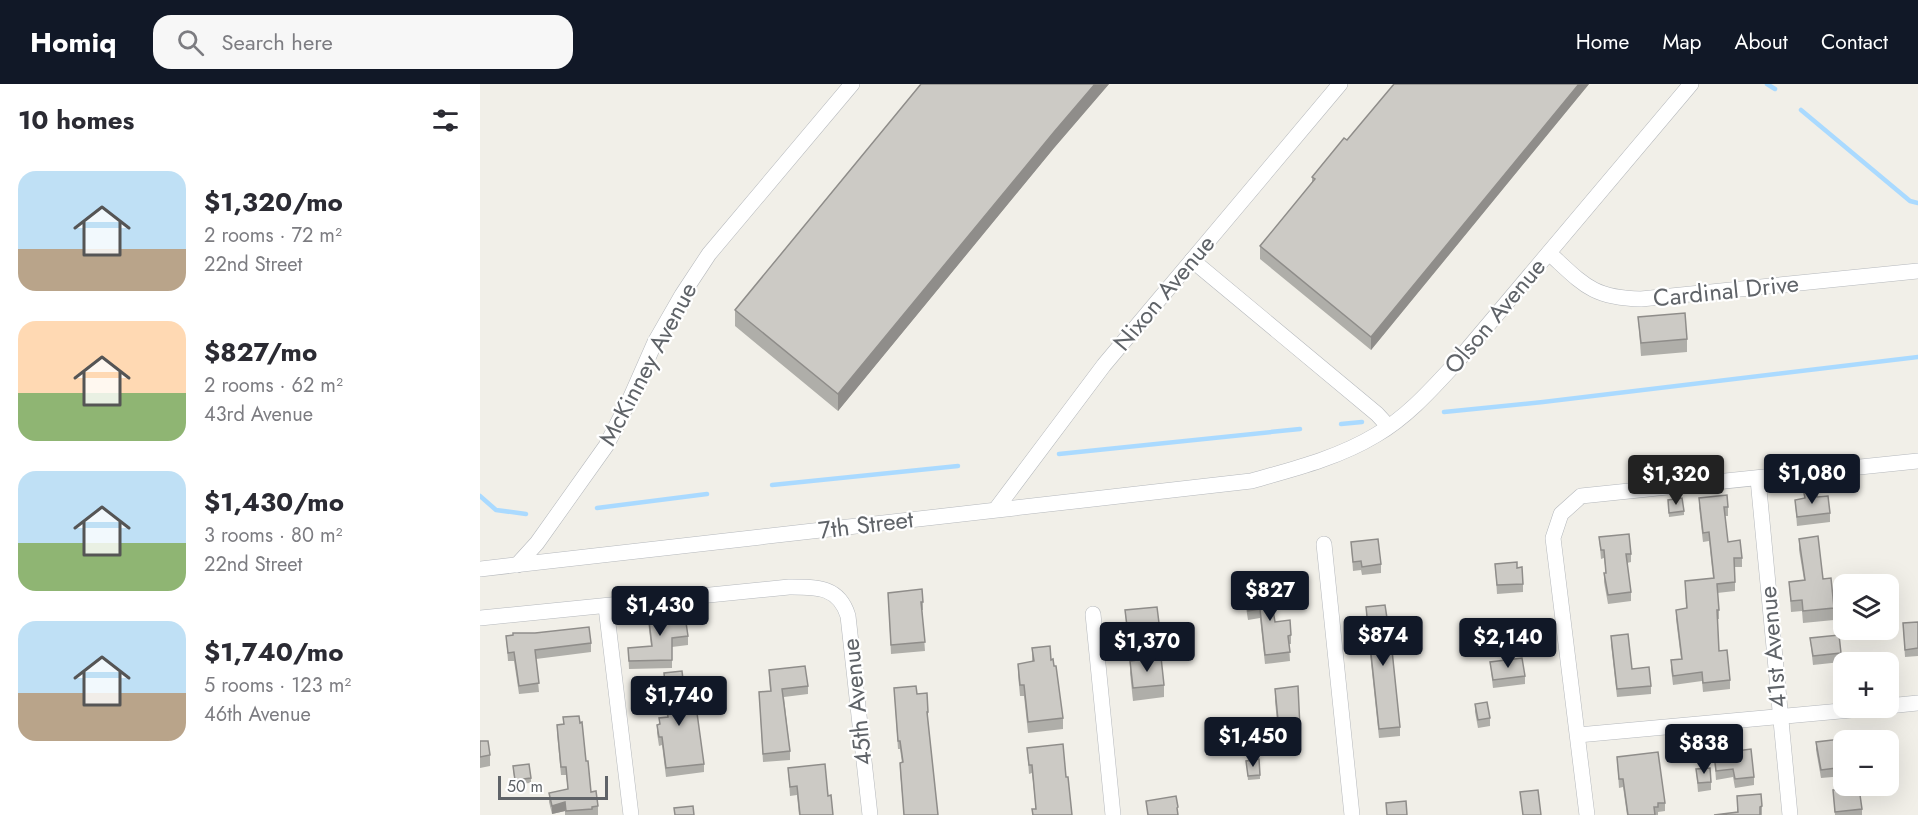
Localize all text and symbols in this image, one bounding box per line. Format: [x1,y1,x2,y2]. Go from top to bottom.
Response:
search box [153,15,573,69]
text: Homiq [30,22,117,63]
icon: search [174,26,207,59]
text: Search here [222,26,333,58]
text: Home [1576,27,1629,57]
text: Map [1662,27,1702,57]
text: About [1735,27,1788,57]
text: Contact [1821,27,1888,57]
text: 10 homes [18,101,134,139]
icon: filters [429,104,462,137]
text: $1,320/mo [204,183,343,221]
icon: home [66,195,138,267]
text: 2 rooms · 72 m² [204,221,342,250]
street label: Nixon Avenue [1104,227,1223,358]
text: 22nd Street [204,250,302,279]
street label: Olson Avenue [1436,250,1554,381]
street label: Cardinal Drive [1651,265,1801,316]
street label: McKinney Avenue [590,276,705,452]
text: $827/mo [204,333,317,371]
icon: home [66,345,138,417]
text: 2 rooms · 62 m² [204,371,343,400]
text: 43rd Avenue [204,400,313,429]
pin: $1,080 [1763,454,1861,505]
pin: $1,320 [1627,455,1725,506]
text: $1,080 [1778,459,1846,488]
text: $1,320 [1642,460,1710,489]
text: $1,430/mo [204,483,344,521]
icon: home [66,495,138,567]
street label: 7th Street [816,501,916,548]
text: 3 rooms · 80 m² [204,521,342,550]
text: 22nd Street [204,550,302,579]
pin: $827 [1234,571,1306,622]
map controls [1833,574,1899,796]
button: layers [1833,574,1899,640]
text: $827 [1245,576,1295,605]
street label: 41st Avenue [1750,585,1795,709]
pin: $1,430 [611,586,709,637]
text: $1,430 [626,591,694,620]
pin: $874 [1347,616,1419,667]
pin: $2,140 [1459,618,1557,669]
text: $874 [1358,621,1408,650]
pin: $1,370 [1098,622,1196,673]
text: $2,140 [1473,623,1543,652]
text: $1,370 [1114,627,1180,656]
text: $1,740/mo [204,633,344,671]
street label: 45th Avenue [832,637,881,767]
icon: home [66,645,138,717]
button: + [1833,652,1899,718]
text: 5 rooms · 123 m² [204,671,351,700]
pin: $1,740 [630,676,728,727]
text: $1,740 [645,681,713,710]
text: 46th Avenue [204,700,311,729]
pin: $1,450 [1204,717,1302,768]
text: $1,450 [1218,722,1288,751]
pin: $838 [1668,724,1740,775]
text: $838 [1679,729,1729,758]
button: − [1833,730,1899,796]
scale bar [498,773,608,800]
text: 50 m [507,775,543,798]

